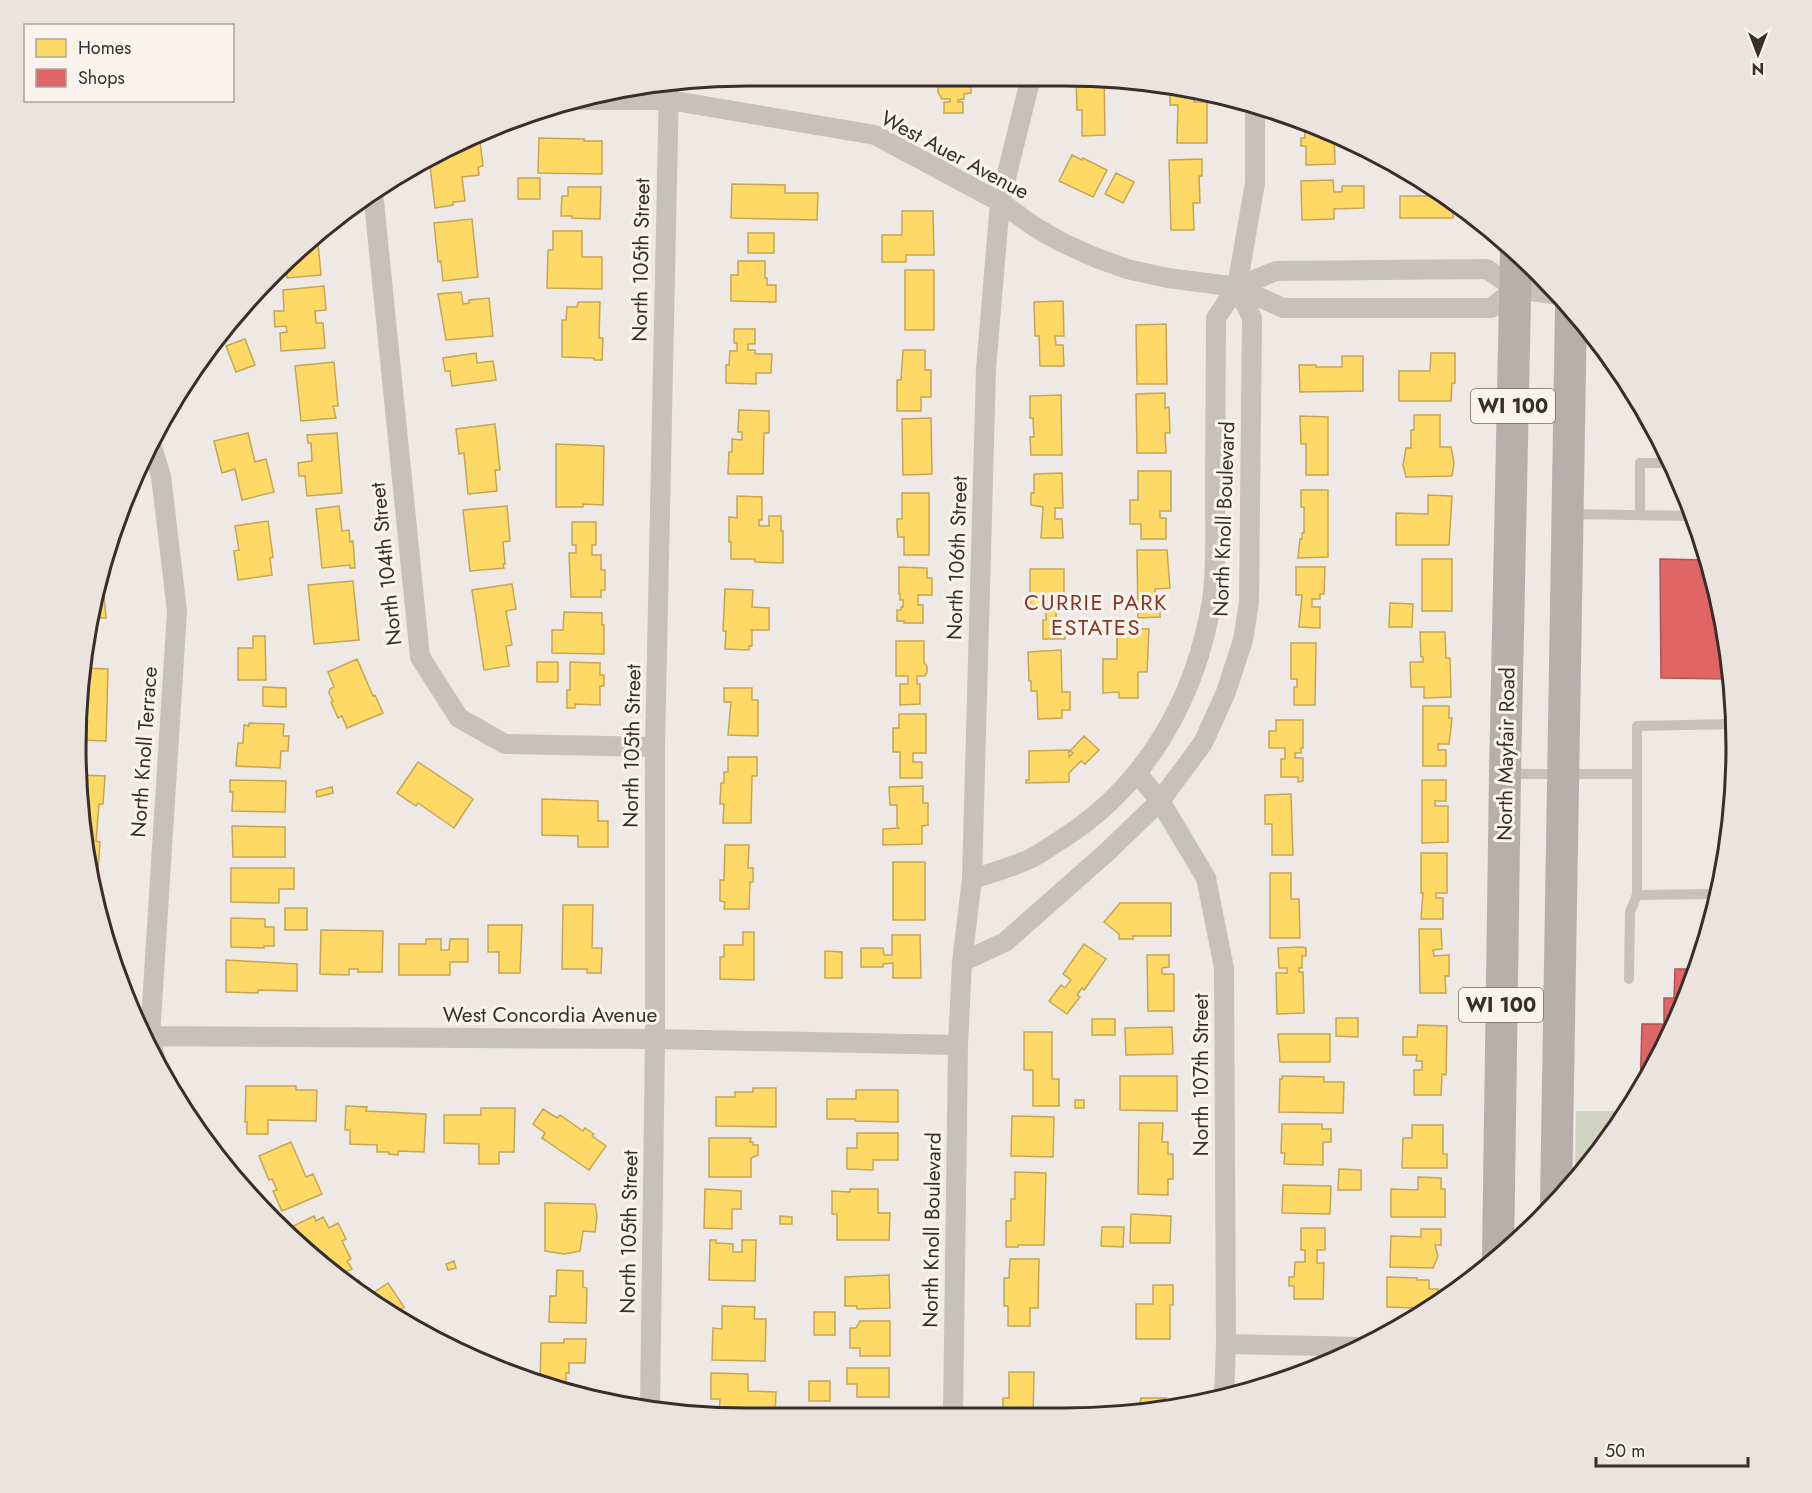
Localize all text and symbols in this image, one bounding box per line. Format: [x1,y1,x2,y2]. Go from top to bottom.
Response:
legend [24,24,234,102]
north arrow [1728,24,1788,84]
text: Homes [78,35,131,61]
text: N [1752,57,1764,80]
text: Shops [78,65,125,91]
street label: West Auer Avenue [876,103,1035,207]
street label: North 105th Street [625,178,657,342]
road number: WI 100 [1471,389,1555,423]
street label: North Knoll Boulevard [1206,421,1242,617]
street label: North 106th Street [939,476,975,640]
street label: North 104th Street [363,481,409,647]
district label: CURRIE PARK ESTATES [1024,586,1168,643]
street label: North 105th Street [616,664,648,828]
street label: North Knoll Terrace [123,665,165,839]
street label: North Mayfair Road [1489,667,1523,841]
road number: WI 100 [1459,988,1543,1022]
street label: North 107th Street [1186,994,1216,1156]
street label: West Concordia Avenue [443,1000,657,1030]
street label: North Knoll Boulevard [915,1132,949,1328]
street label: North 105th Street [613,1150,645,1314]
scale bar [1596,1430,1748,1468]
text: 50 m [1605,1438,1645,1464]

